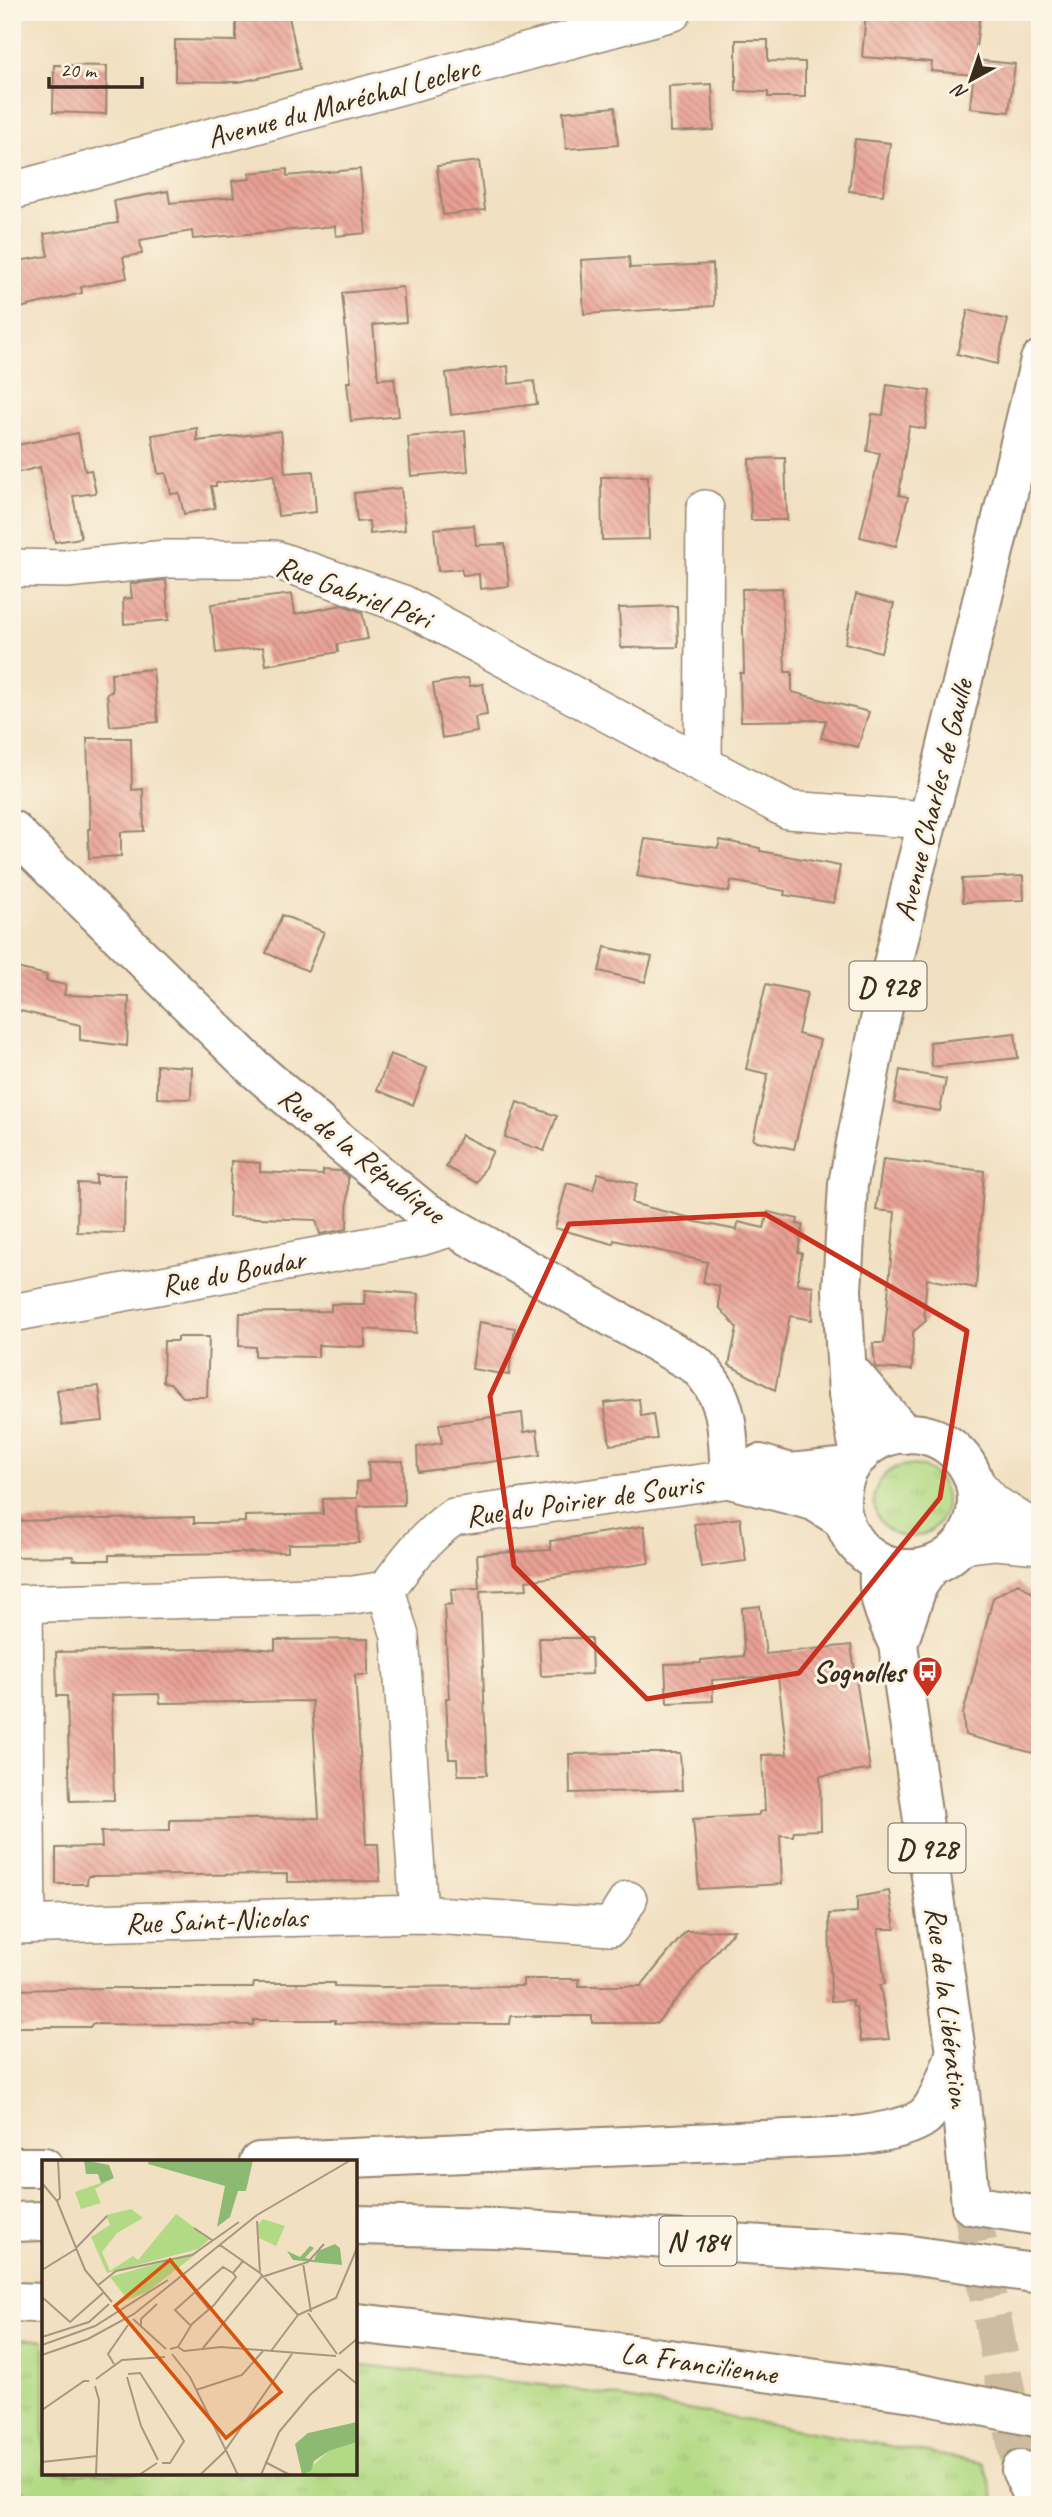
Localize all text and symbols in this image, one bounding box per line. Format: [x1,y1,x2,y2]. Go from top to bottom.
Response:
scale bar [49,46,142,90]
north arrow [936,46,1006,116]
street label: Avenue du Maréchal Leclerc [203,47,484,157]
text: 20 m [60,57,98,83]
text: N [946,77,973,105]
street label: Rue Gabriel Péri [271,546,440,639]
street label: Avenue Charles de Gaulle [885,673,982,925]
road number: D 928 [850,962,926,1010]
street label: Rue de la République [271,1078,455,1233]
street label: Rue du Boudar [158,1239,310,1305]
street label: Rue du Poirier de Souris [463,1464,708,1535]
place label: Sognolles [813,1653,908,1691]
bus stop icon: Sognolles [911,1655,945,1699]
road number: D 928 [888,1824,965,1872]
street label: Rue Saint-Nicolas [124,1898,310,1942]
street label: Rue de la Libération [917,1904,979,2111]
inset map [42,2160,357,2475]
road number: N 184 [660,2216,736,2266]
street label: La Francilienne [619,2333,782,2393]

